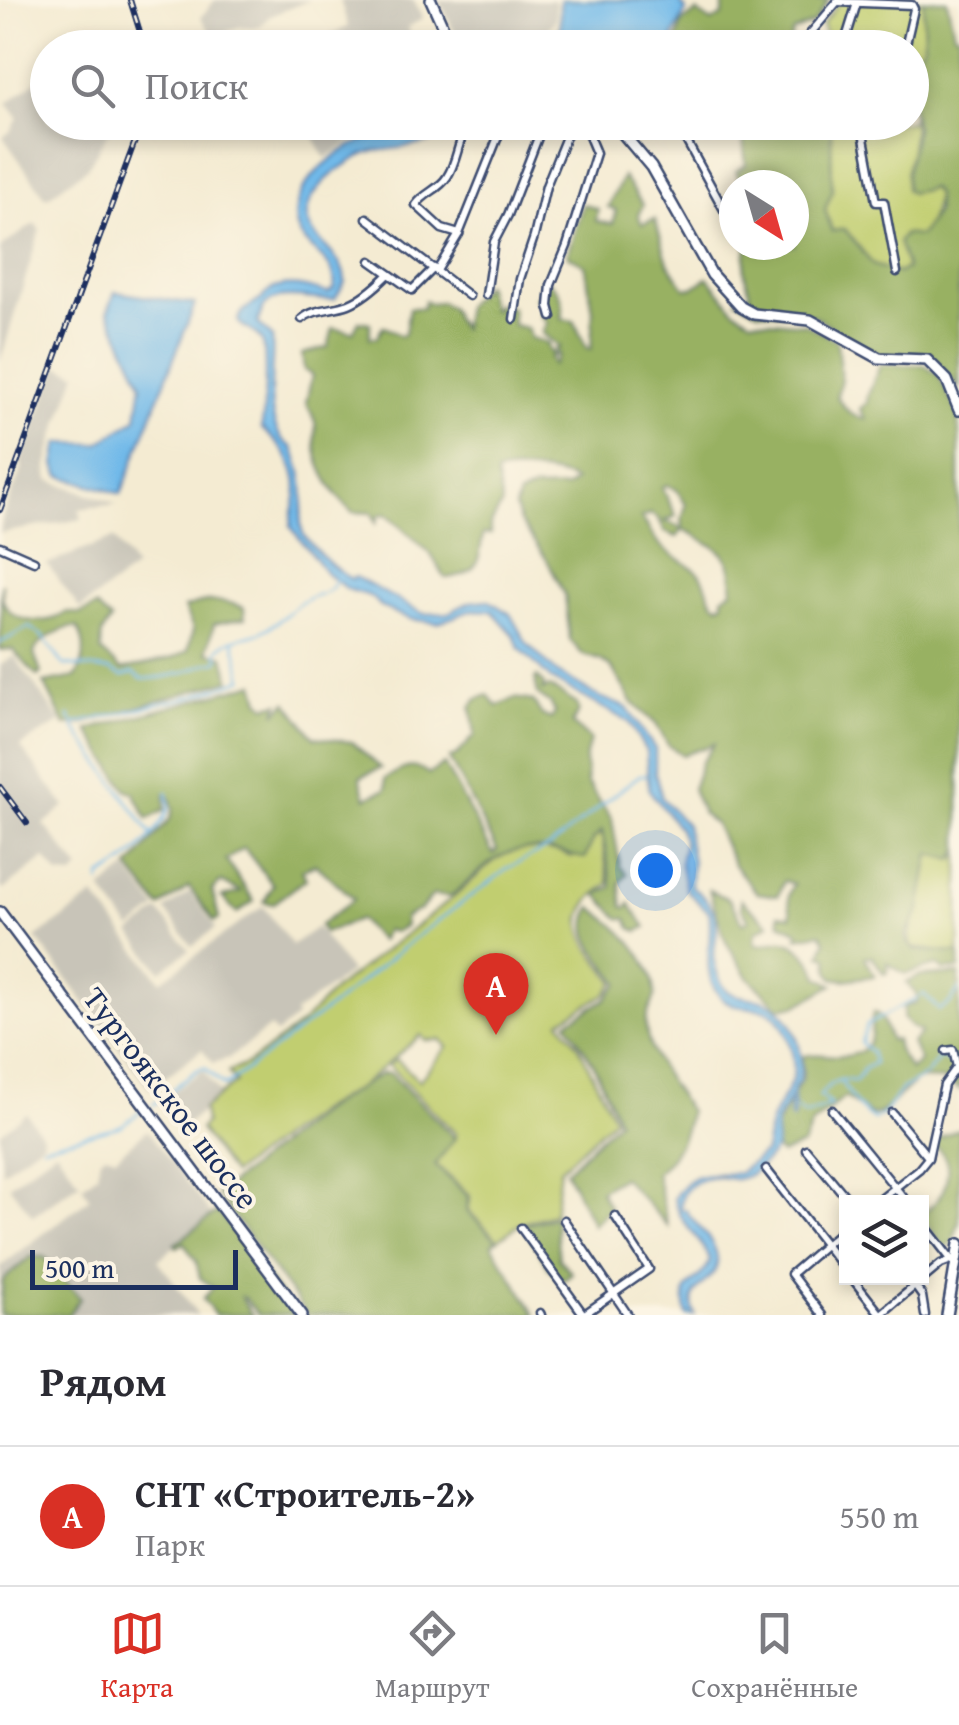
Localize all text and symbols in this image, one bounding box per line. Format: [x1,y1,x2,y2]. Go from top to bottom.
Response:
search box [30,30,929,140]
text: Поиск [145,57,248,113]
icon: search [65,58,120,113]
north arrow [719,170,809,260]
your location [630,845,681,896]
pin: A [464,952,528,1035]
street label: Тургоякское шоссе [72,977,271,1219]
map controls [839,1195,929,1285]
button: layers [839,1195,929,1285]
scale bar [30,1245,238,1290]
text: 500 m [45,1247,114,1288]
text: Рядом [40,1350,167,1411]
text: СНТ «Строитель-2» [135,1465,475,1521]
text: A [62,1493,83,1540]
text: 550 m [840,1493,919,1540]
text: Парк [135,1521,205,1568]
tab: Карта [101,1606,173,1707]
tab: Маршрут [375,1606,490,1707]
tab: Сохранённые [691,1606,858,1707]

